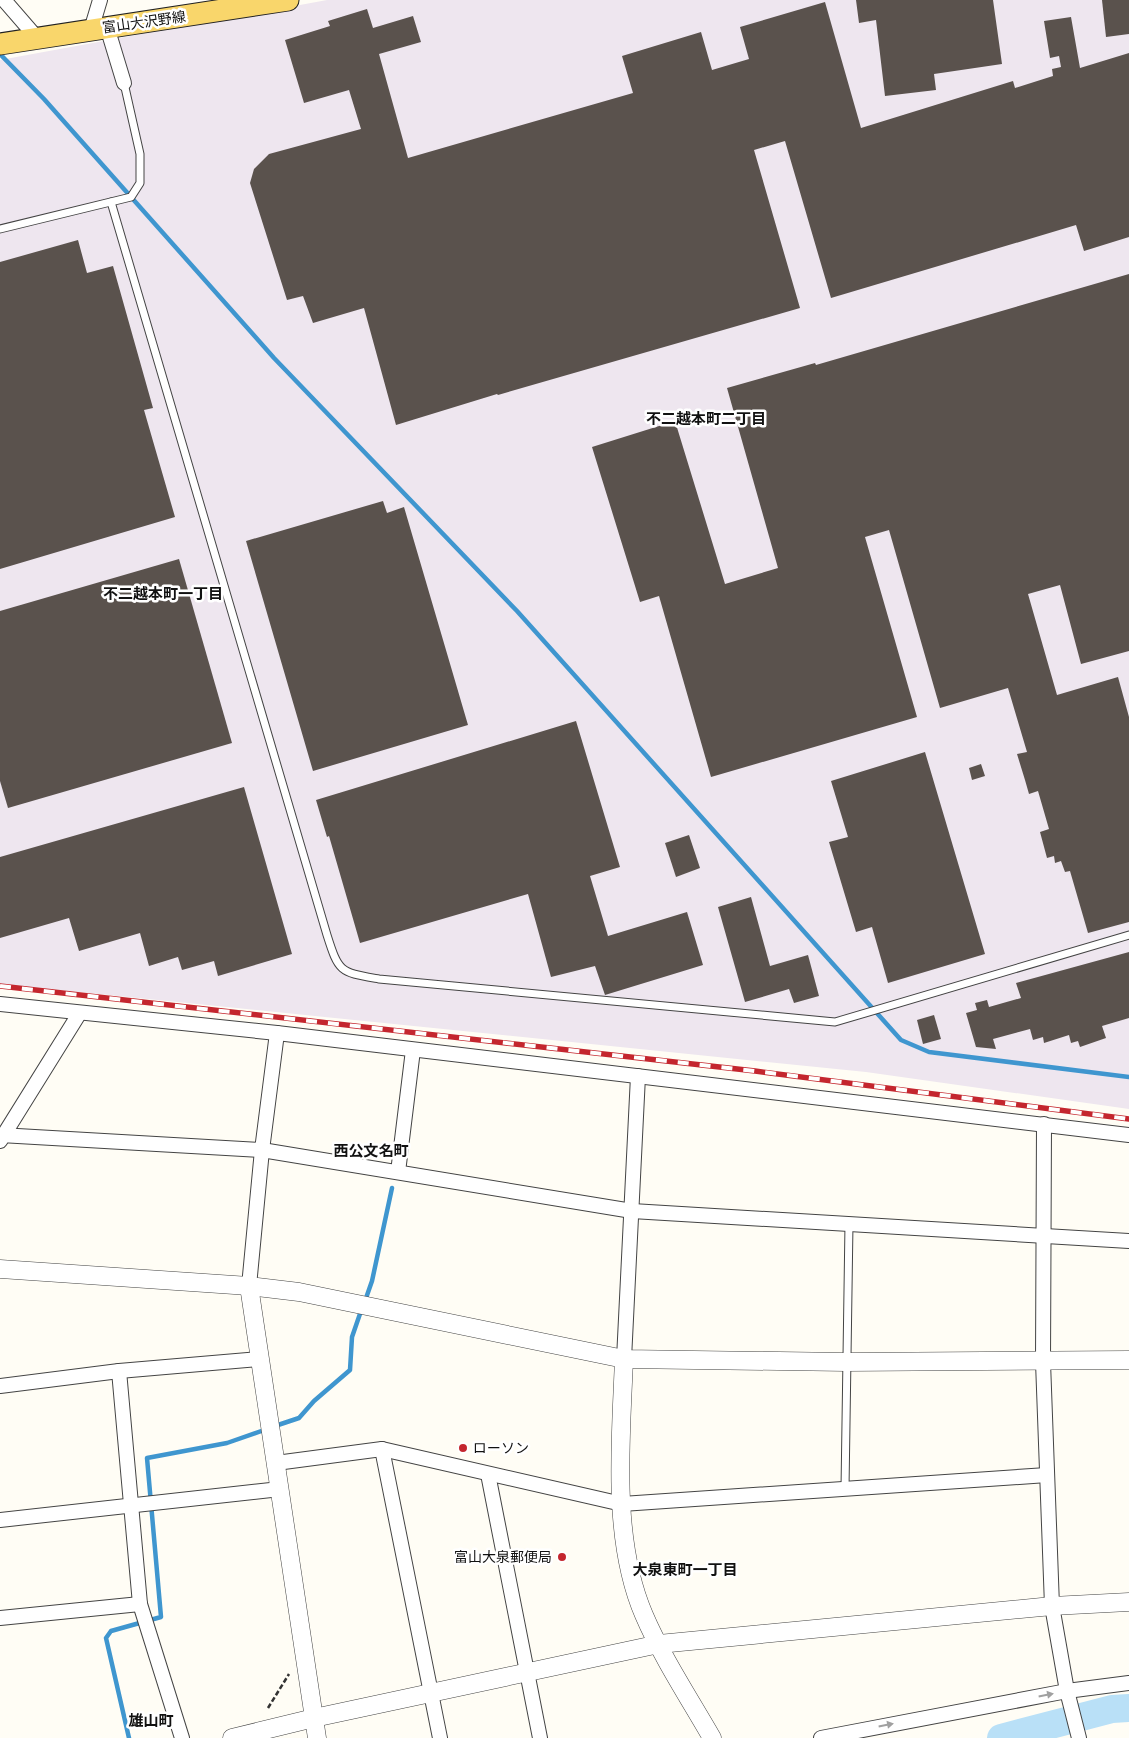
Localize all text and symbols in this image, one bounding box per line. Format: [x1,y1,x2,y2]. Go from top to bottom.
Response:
street label: 富山大沢野線 [101,8,187,36]
district label: 不二越本町二丁目 [646,410,766,427]
district label: 不二越本町一丁目 [103,585,223,602]
district label: 西公文名町 [333,1143,409,1159]
place label: ローソン [473,1440,529,1456]
marker: ローソン [457,1442,469,1454]
place label: 富山大泉郵便局 [454,1549,552,1565]
marker: 富山大泉郵便局 [556,1551,568,1563]
district label: 大泉東町一丁目 [632,1562,738,1578]
one-way arrow [1038,1690,1054,1698]
district label: 雄山町 [128,1713,174,1729]
one-way arrow [879,1721,895,1729]

